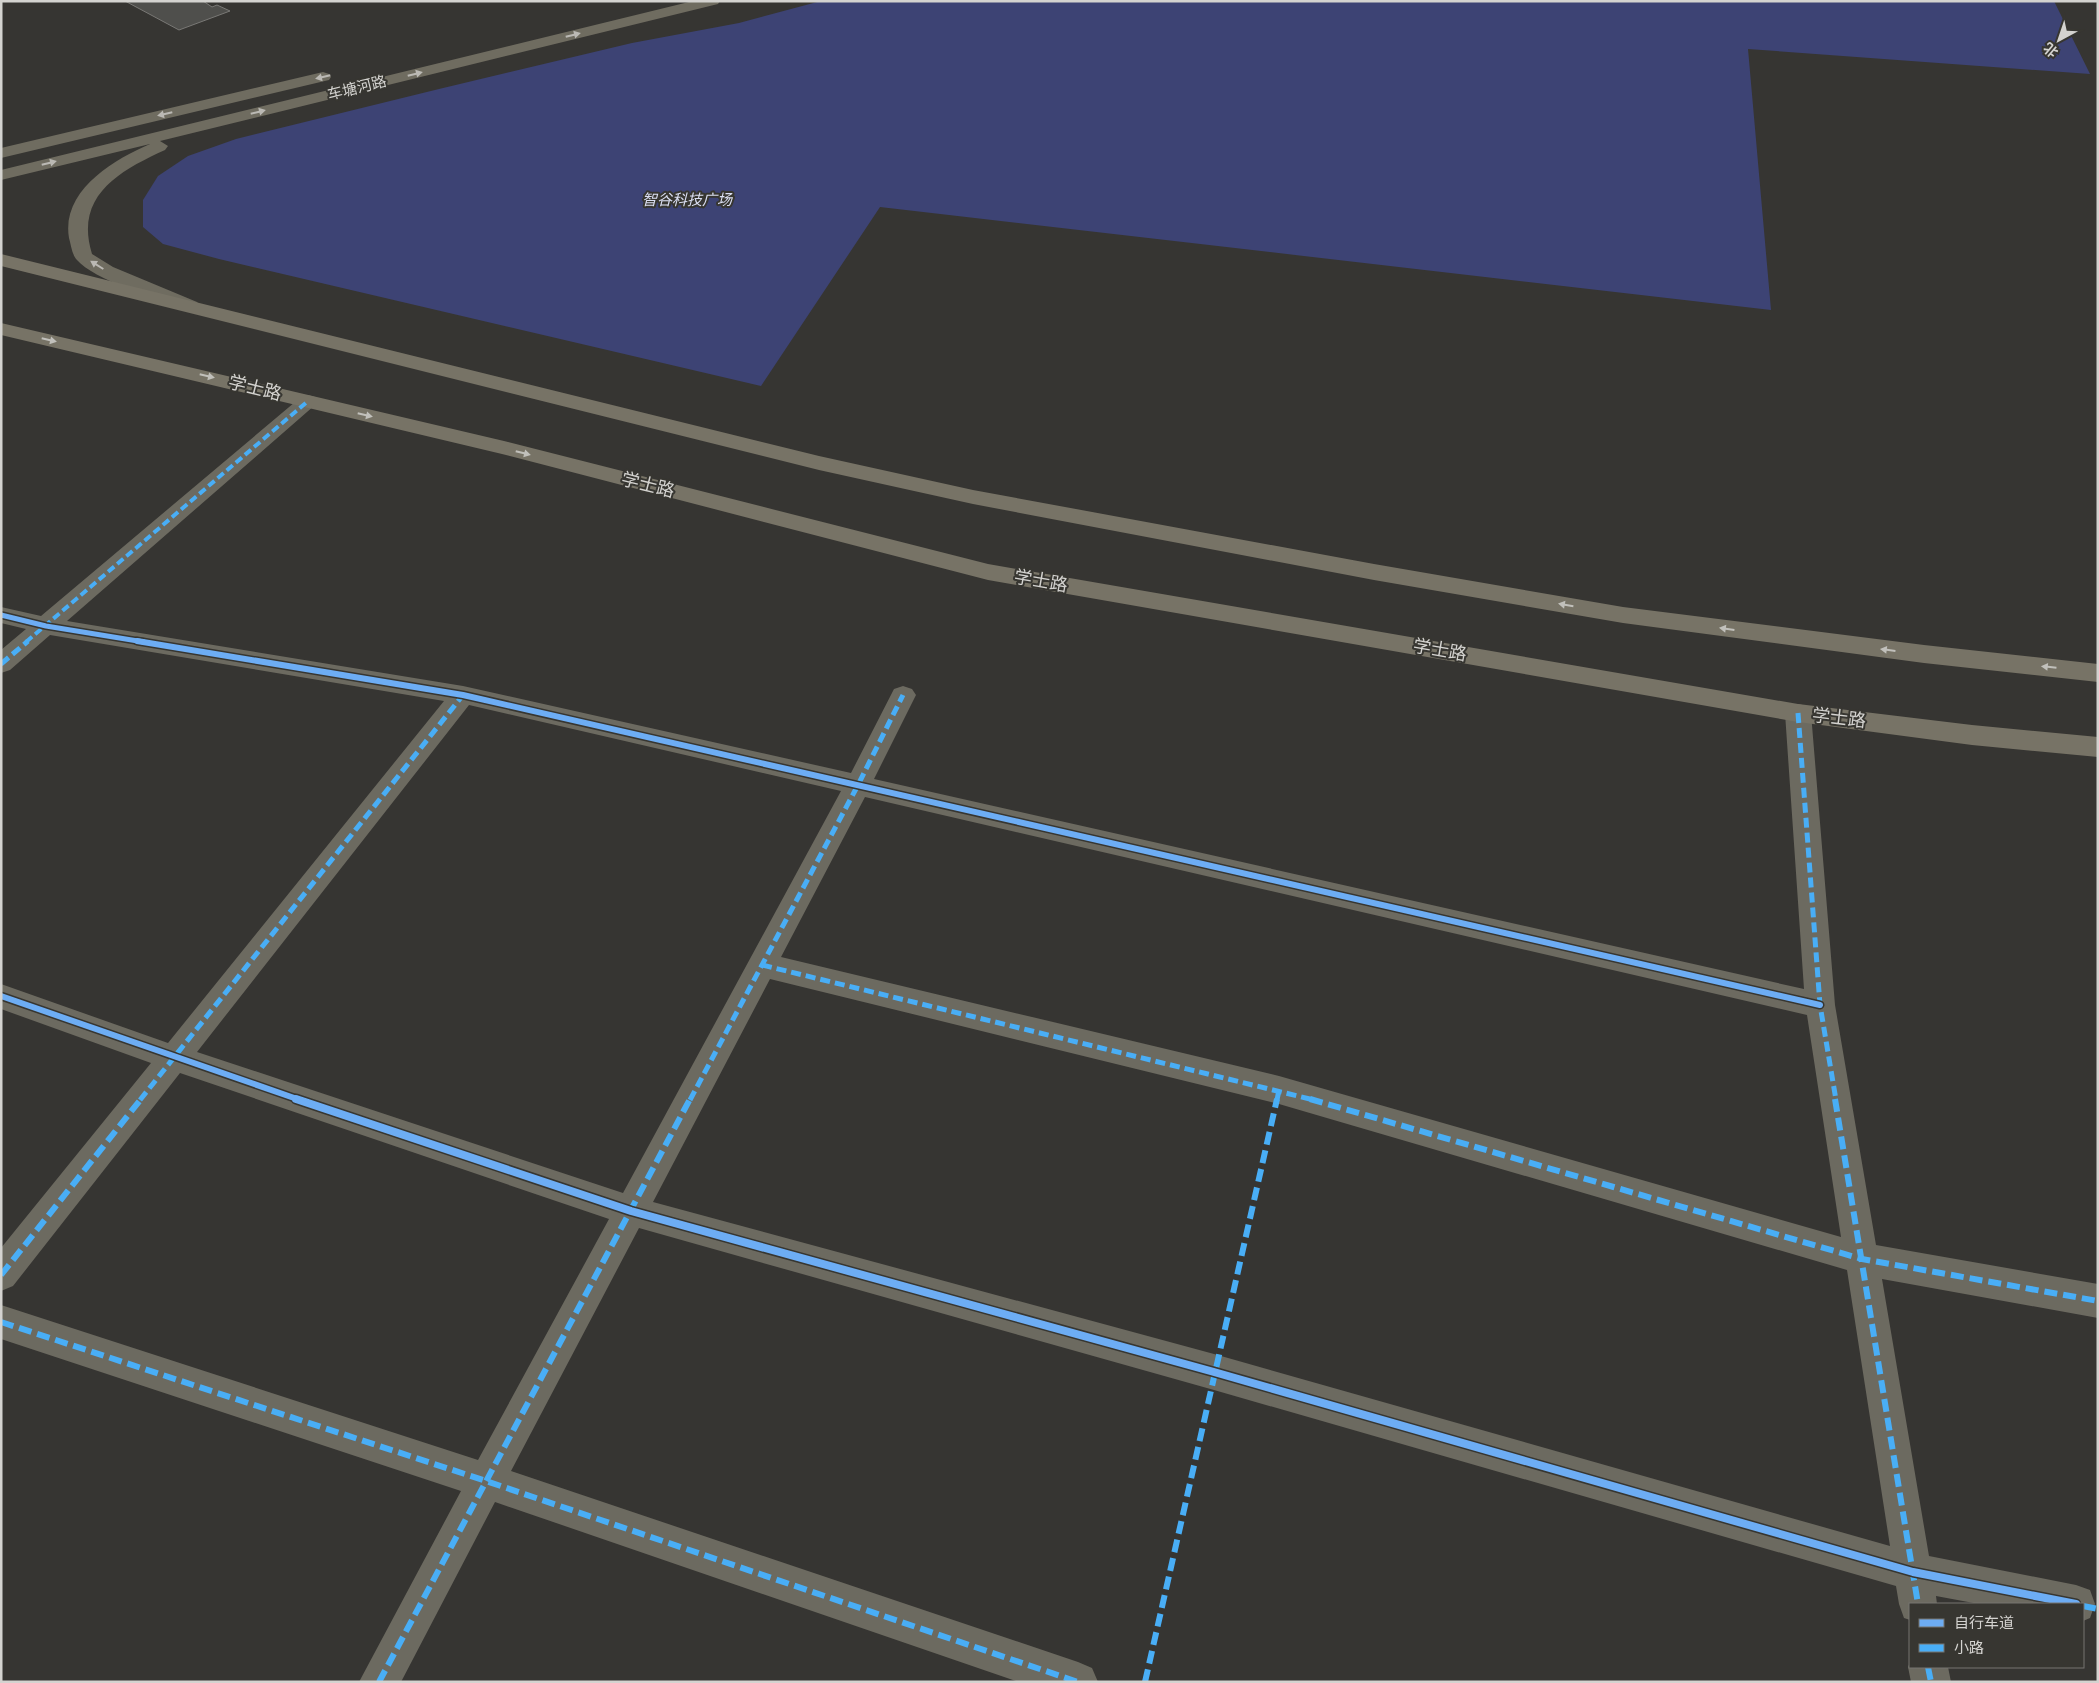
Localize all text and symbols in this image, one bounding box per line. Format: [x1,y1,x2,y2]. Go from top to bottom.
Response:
north arrow [2034,15,2084,65]
one-way arrow [566,31,581,39]
text: 北 [2040,39,2062,61]
one-way arrow [408,70,423,78]
street label: 车塘河路 [326,72,388,104]
one-way arrow [315,73,330,81]
one-way arrow [250,108,265,116]
one-way arrow [157,110,172,118]
one-way arrow [41,159,56,167]
park label: 智谷科技广场 [642,191,734,209]
one-way arrow [90,260,104,269]
one-way arrow [41,336,56,344]
street label: 学士路 [226,371,284,405]
one-way arrow [200,372,215,380]
one-way arrow [358,411,373,419]
one-way arrow [516,449,531,457]
street label: 学士路 [619,468,677,502]
street label: 学士路 [1013,565,1069,597]
one-way arrow [1558,600,1574,608]
one-way arrow [1718,625,1734,633]
street label: 学士路 [1412,634,1468,666]
one-way arrow [1879,646,1895,654]
one-way arrow [2041,663,2057,671]
street label: 学士路 [1811,704,1867,732]
legend [1909,1603,2084,1668]
text: 自行车道 [1954,1614,2014,1632]
text: 小路 [1954,1639,1984,1657]

